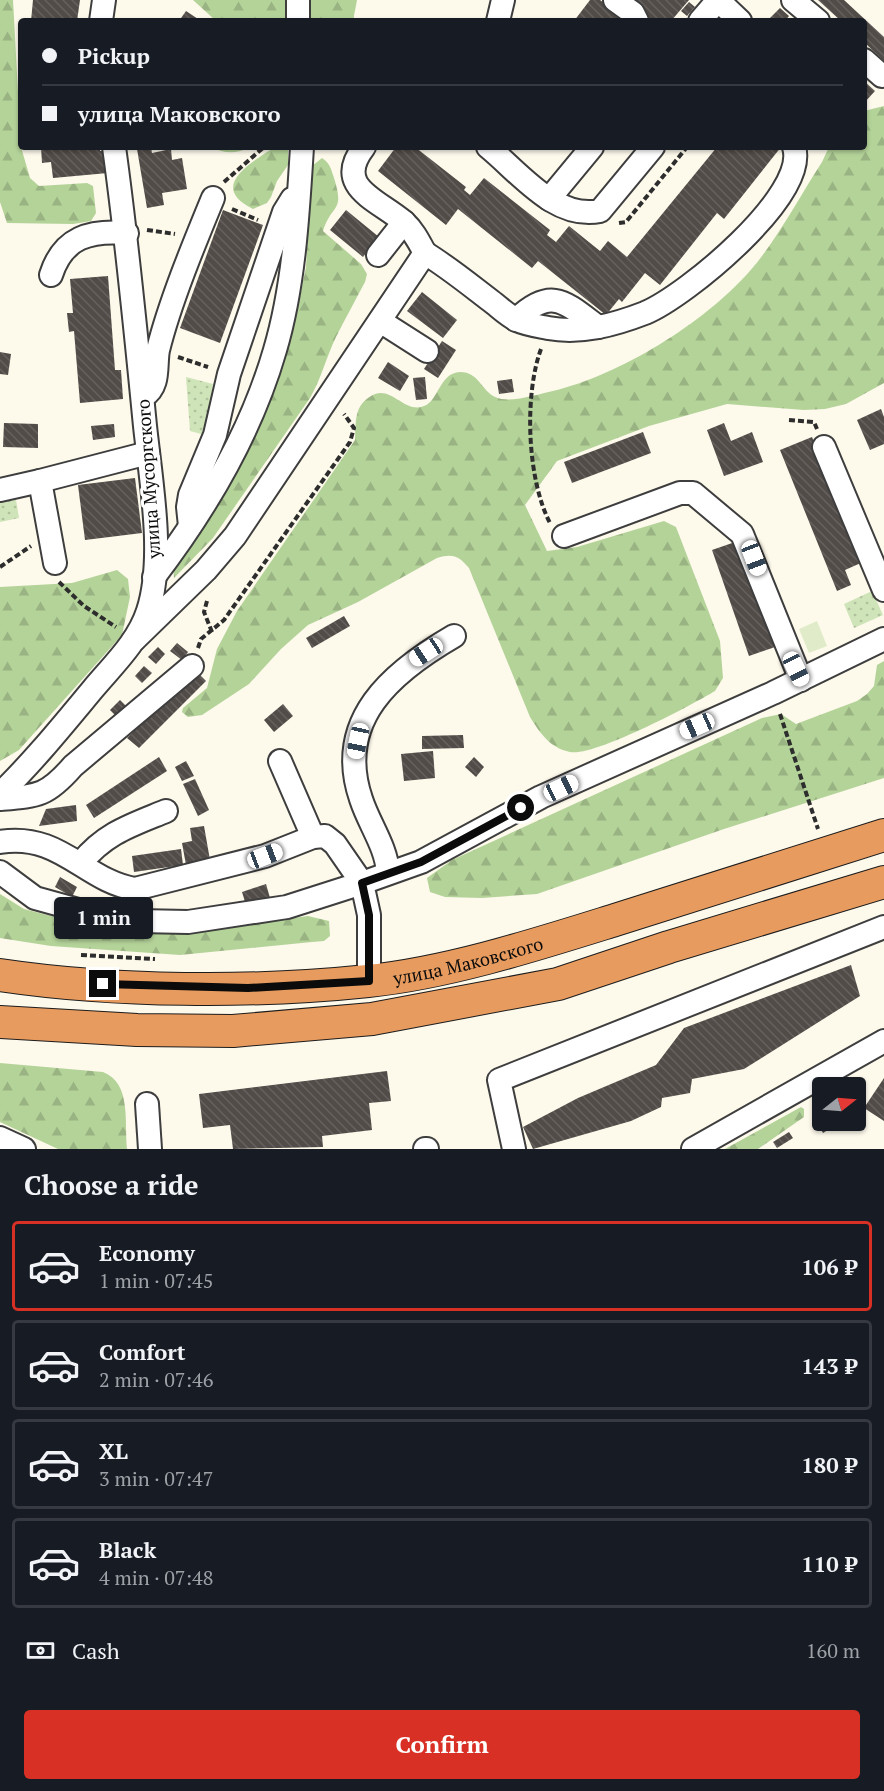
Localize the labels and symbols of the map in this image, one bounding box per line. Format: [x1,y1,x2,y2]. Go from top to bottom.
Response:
street label: улица Мусоргского [130,398,166,561]
car [739,538,769,578]
car [406,635,446,669]
car [780,649,812,689]
car [677,710,717,742]
car [345,722,371,760]
car [541,772,581,804]
route start [507,794,534,821]
car [245,841,285,871]
callout: 1 min [54,897,152,939]
street label: улица Маковского [390,931,546,990]
route end [89,970,116,997]
north arrow [812,1077,866,1131]

